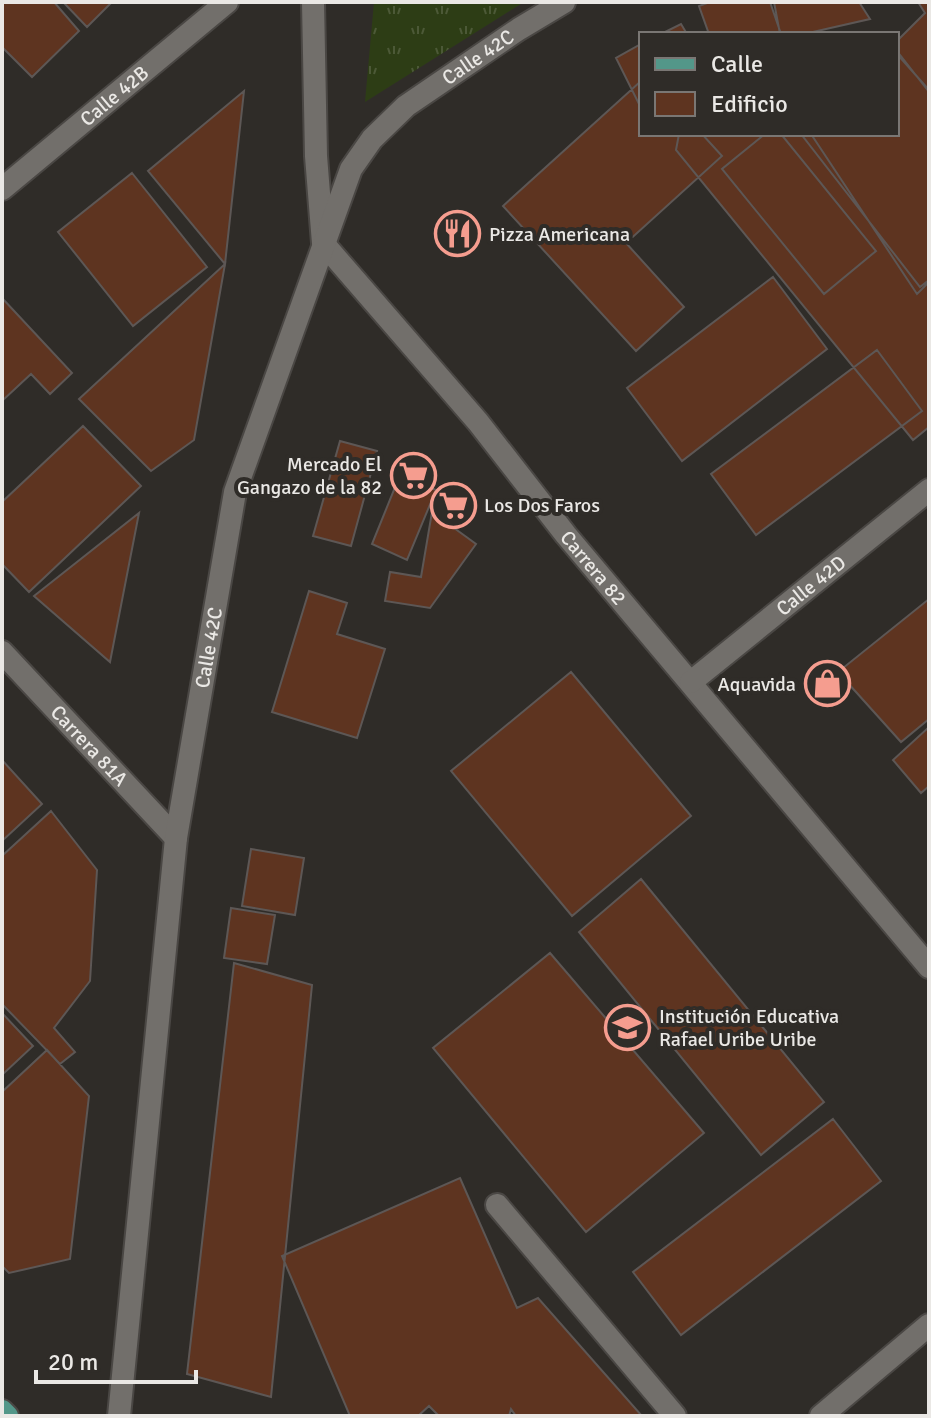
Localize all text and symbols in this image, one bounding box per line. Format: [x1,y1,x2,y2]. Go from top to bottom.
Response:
street label: Calle 42C [437,24,519,90]
legend [639,32,899,136]
text: Calle [711,49,763,79]
street label: Calle 42B [75,60,154,131]
text: Edificio [711,89,788,119]
restaurant icon: Pizza Americana [434,210,482,258]
place label: Pizza Americana [489,222,630,247]
supermarket icon: Mercado El Gangazo de la 82 [389,451,437,499]
place label: Mercado El Gangazo de la 82 [237,452,382,500]
supermarket icon: Los Dos Faros [429,481,477,529]
place label: Los Dos Faros [484,493,600,518]
street label: Carrera 82 [555,525,632,610]
street label: Calle 42D [771,550,851,621]
street label: Calle 42C [189,605,228,690]
shop icon: Aquavida [803,660,851,708]
place label: Aquavida [718,672,796,697]
street label: Carrera 81A [45,700,133,791]
school or university icon: Institución Educativa Rafael Uribe Uribe [604,1003,652,1051]
place label: Institución Educativa Rafael Uribe Uribe [659,1004,839,1052]
scale bar [36,1334,196,1384]
text: 20 m [48,1347,98,1377]

